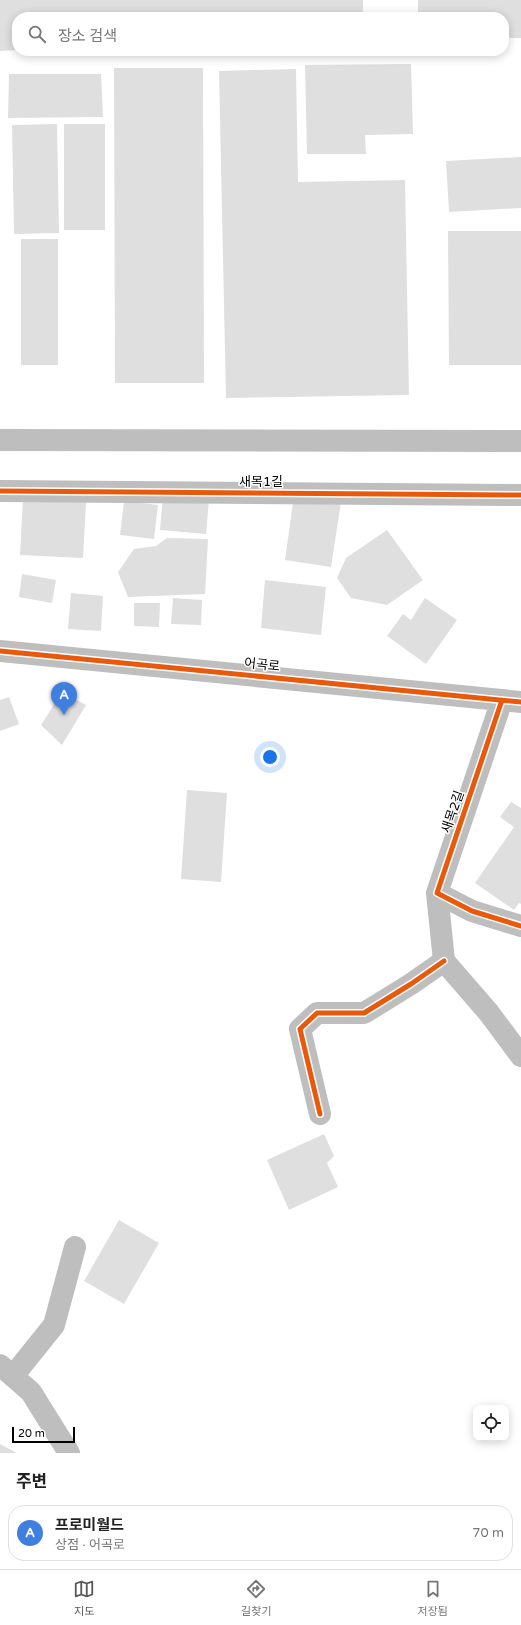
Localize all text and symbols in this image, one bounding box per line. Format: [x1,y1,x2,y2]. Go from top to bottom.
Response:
search box [12,12,509,56]
icon: search [26,23,48,45]
text: 장소 검색 [58,27,117,45]
street label: 새목1길 [239,474,283,490]
street label: 어곡로 [243,655,281,675]
pin: A [51,682,77,715]
your location [260,747,280,767]
street label: 새목2길 [438,789,468,835]
map controls [473,1405,509,1441]
button: locate [473,1405,509,1441]
scale bar [12,1425,75,1444]
text: 20 m [18,1427,45,1440]
text: 주변 [16,1471,47,1492]
text: 프로미월드 [55,1516,124,1534]
text: A [25,1525,35,1541]
text: 70 m [472,1525,504,1541]
text: 상점 · 어곡로 [55,1537,125,1553]
tab: 지도 [73,1578,95,1618]
tab: 길찾기 [241,1578,271,1618]
tab: 저장됨 [418,1578,448,1618]

